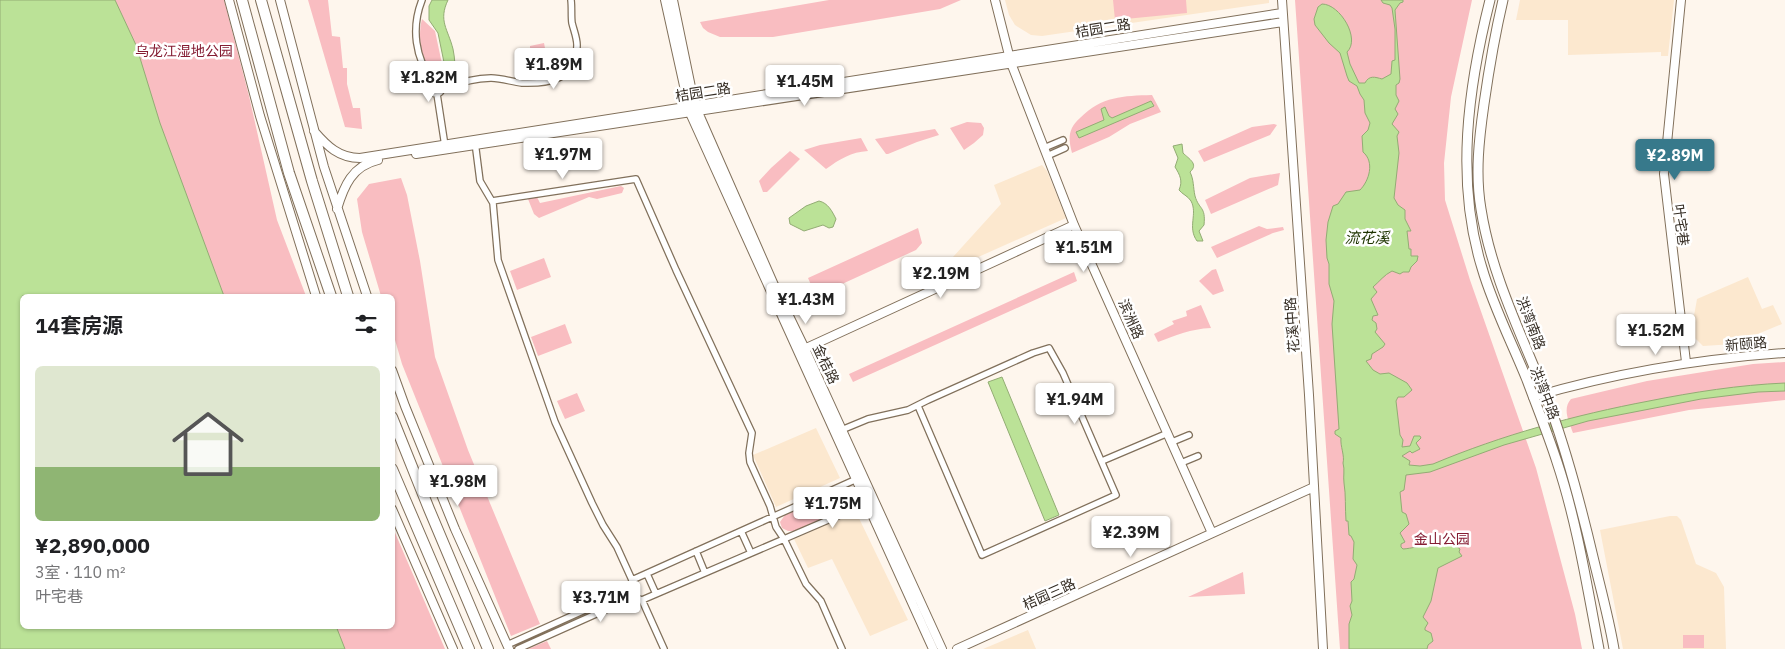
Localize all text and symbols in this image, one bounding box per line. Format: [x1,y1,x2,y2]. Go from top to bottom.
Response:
street label: 桔园二路 [1074,15,1132,41]
park label: 乌龙江湿地公园 [135,42,233,60]
pin: ¥1.89M [513,48,595,90]
text: ¥1.89M [525,54,583,74]
pin: ¥1.82M [388,61,470,103]
pin: ¥1.45M [764,64,846,107]
text: ¥1.82M [400,67,458,87]
text: ¥1.45M [776,71,834,91]
street label: 桔园二路 [674,79,732,105]
pin: ¥1.97M [522,138,604,180]
pin: ¥2.89M [1634,138,1716,181]
text: ¥1.97M [534,144,592,164]
text: ¥2.89M [1646,145,1704,165]
street label: 叶宅巷 [1670,203,1692,247]
water label: 流花溪 [1344,228,1391,247]
pin: ¥1.51M [1043,230,1125,273]
text: ¥1.51M [1055,237,1113,257]
pin: ¥2.19M [900,256,982,299]
text: ¥2.19M [912,263,970,283]
pin: ¥1.43M [765,282,847,325]
text: ¥1.43M [777,289,835,309]
street label: 洪湾南路 [1513,294,1549,352]
street label: 滨洲路 [1114,296,1148,342]
street label: 花溪中路 [1281,296,1303,354]
icon: filters [352,310,380,338]
text: 14套房源 [35,311,123,339]
pin: ¥1.52M [1615,314,1697,356]
text: ¥1.52M [1627,320,1685,340]
street label: 新颐路 [1724,333,1768,355]
street label: 金桔路 [809,341,843,387]
street label: 洪湾中路 [1527,364,1563,422]
pin: ¥1.94M [1034,382,1116,425]
text: ¥1.94M [1046,389,1104,409]
icon: home [163,399,253,489]
pin: ¥1.98M [417,464,499,507]
text: ¥1.98M [429,471,487,491]
pin: ¥1.75M [792,486,874,529]
text: ¥1.75M [804,493,862,513]
pin: ¥2.39M [1090,516,1172,558]
text: ¥2.39M [1102,522,1160,542]
park label: 金山公园 [1414,530,1470,548]
text: ¥2,890,000 [35,531,150,559]
text: 3室 · 110 m² [35,562,125,582]
street label: 桔园三路 [1020,574,1078,614]
pin: ¥3.71M [560,580,642,623]
text: 叶宅巷 [35,586,83,606]
text: ¥3.71M [572,587,630,607]

